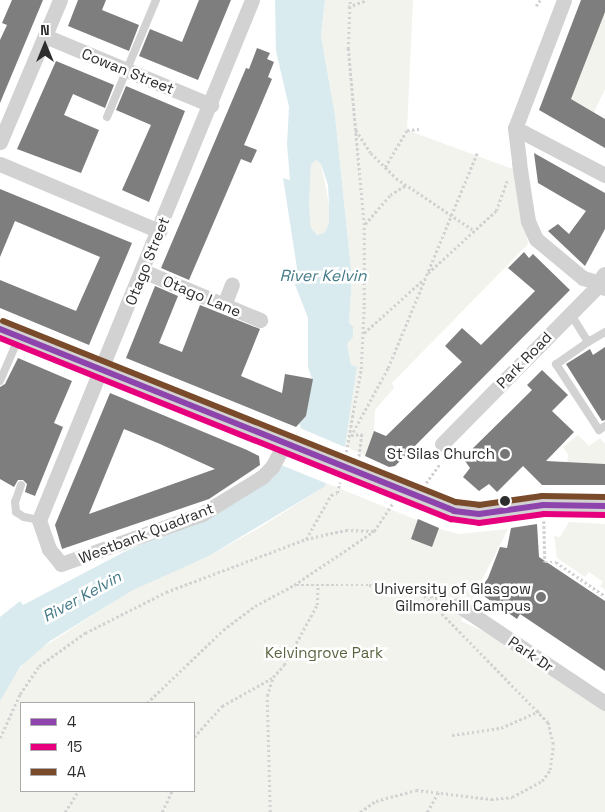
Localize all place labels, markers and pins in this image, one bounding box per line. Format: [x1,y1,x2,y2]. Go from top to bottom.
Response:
place label: St Silas Church [387,445,495,463]
marker: St Silas Church [499,448,511,460]
unlabelled marker [500,496,510,506]
place label: University of Glasgow Gilmorehill Campus [374,579,531,614]
marker: University of Glasgow Gilmorehill Campus [535,591,547,603]

